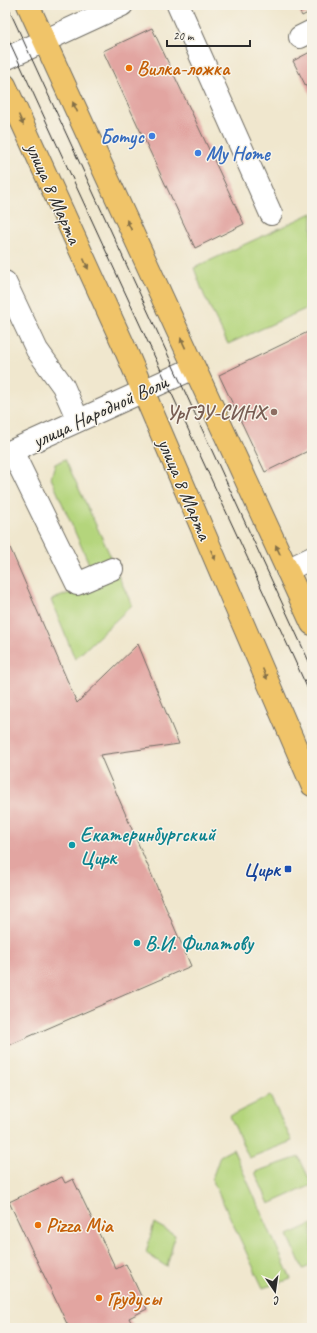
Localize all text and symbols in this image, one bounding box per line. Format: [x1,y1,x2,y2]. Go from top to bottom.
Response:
scale bar [167,22,250,48]
text: 20 m [173,28,195,44]
place label: Вилка-ложка [137,56,231,81]
marker: Вилка-ложка [124,63,134,73]
one-way arrow [72,101,78,112]
one-way arrow [18,115,24,126]
place label: Ботус [100,124,145,150]
marker: Ботус [147,131,157,141]
street label: улица 8 Марта [20,138,88,249]
place label: My Home [206,141,271,166]
marker: My Home [193,148,203,158]
one-way arrow [126,219,132,231]
one-way arrow [84,259,90,271]
one-way arrow [180,337,186,349]
street label: улица Народной Воли [28,369,173,454]
place label: УрГЭУ-СИНХ [166,400,269,425]
marker: УрГЭУ-СИНХ [269,407,279,417]
street label: улица 8 Марта [152,434,218,546]
one-way arrow [275,545,281,556]
one-way arrow [211,549,217,561]
one-way arrow [262,669,268,681]
place label: Екатеринбургский Цирк [80,822,217,870]
marker: Екатеринбургский Цирк [67,840,77,850]
place label: Цирк [244,857,282,882]
marker: Цирк [283,864,293,874]
place label: В.И. Филатову [145,931,255,956]
marker: В.И. Филатову [132,938,142,948]
place label: Pizza Mia [46,1213,115,1238]
marker: Pizza Mia [33,1220,43,1230]
north arrow [255,1271,295,1311]
place label: Грудусы [107,1286,163,1312]
marker: Грудусы [94,1293,104,1303]
text: С [271,1293,281,1309]

